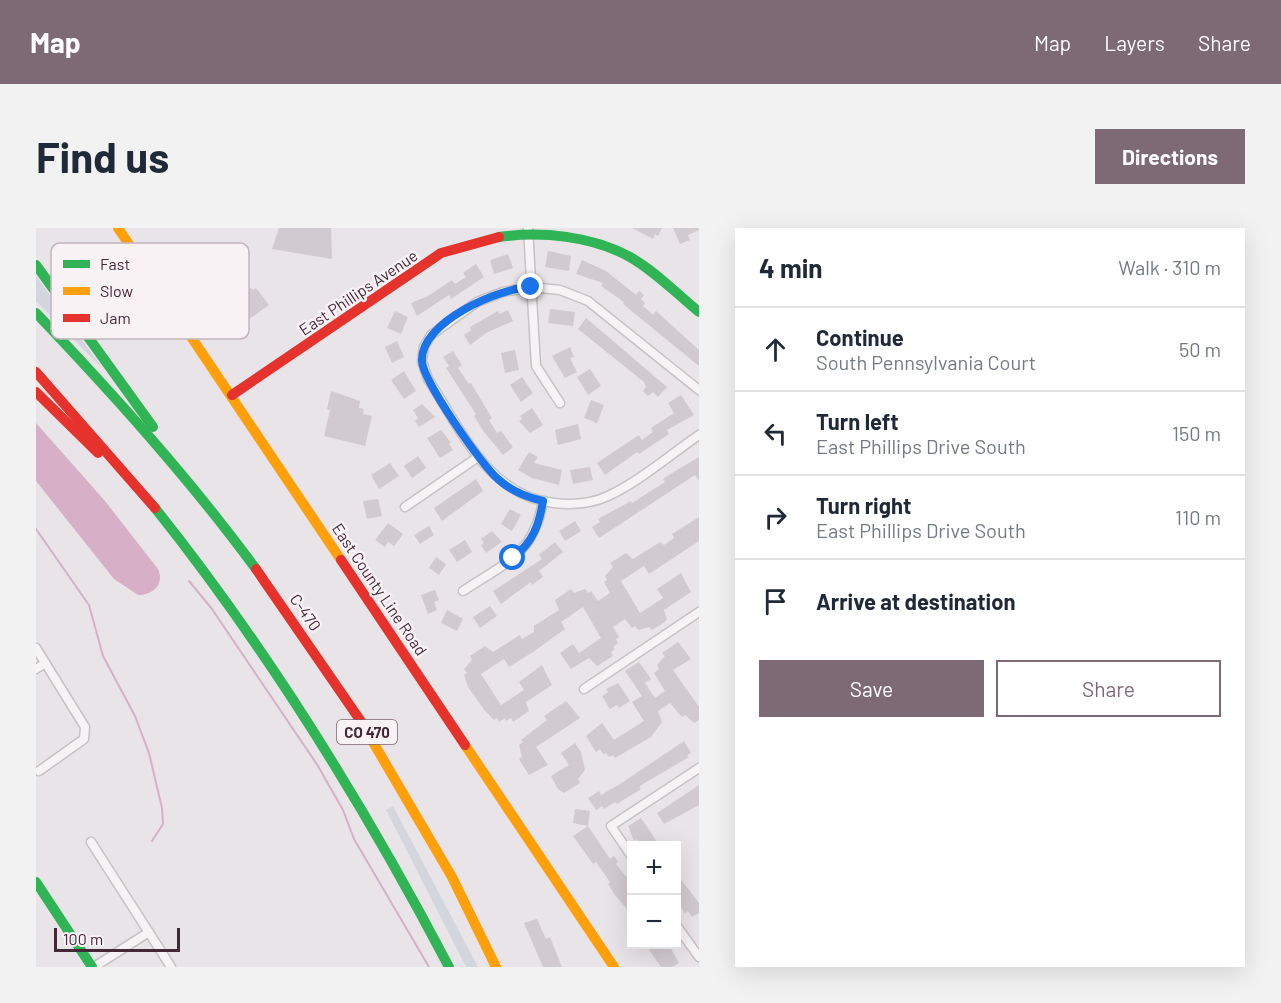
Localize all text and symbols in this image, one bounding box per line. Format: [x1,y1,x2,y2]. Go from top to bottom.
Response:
text: Map [30,25,81,59]
text: Map [1034,30,1071,55]
text: Layers [1104,30,1165,55]
text: Share [1198,30,1251,55]
button: Directions [1095,129,1245,184]
text: Find us [36,131,169,181]
legend [51,243,249,339]
street label: East Phillips Avenue [295,245,421,339]
text: 4 min [759,252,823,283]
text: Fast [100,254,130,273]
text: Walk · 310 m [1118,255,1221,279]
route end [517,273,543,299]
text: Slow [100,281,133,300]
text: Jam [100,308,131,327]
text: Continue [816,324,904,350]
icon: ahead [759,333,792,366]
text: 50 m [1179,337,1221,361]
text: South Pennsylvania Court [816,350,1036,374]
text: Turn left [816,408,899,434]
icon: left [759,417,792,450]
text: 150 m [1172,421,1221,445]
text: East Phillips Drive South [816,434,1026,458]
text: Turn right [816,492,911,518]
icon: right [759,501,792,534]
text: 110 m [1175,505,1221,529]
text: East Phillips Drive South [816,518,1026,542]
street label: East County Line Road [329,519,431,659]
route start [499,544,525,570]
icon: arrive [759,585,792,618]
text: Arrive at destination [816,588,1015,614]
street label: C-470 [286,590,326,634]
button: Save [759,660,984,717]
button: Share [996,660,1221,717]
road number: CO 470 [337,720,397,744]
map controls [627,841,681,949]
button: + [627,841,681,895]
button: − [627,895,681,949]
scale bar [54,925,180,952]
text: 100 m [63,929,103,948]

